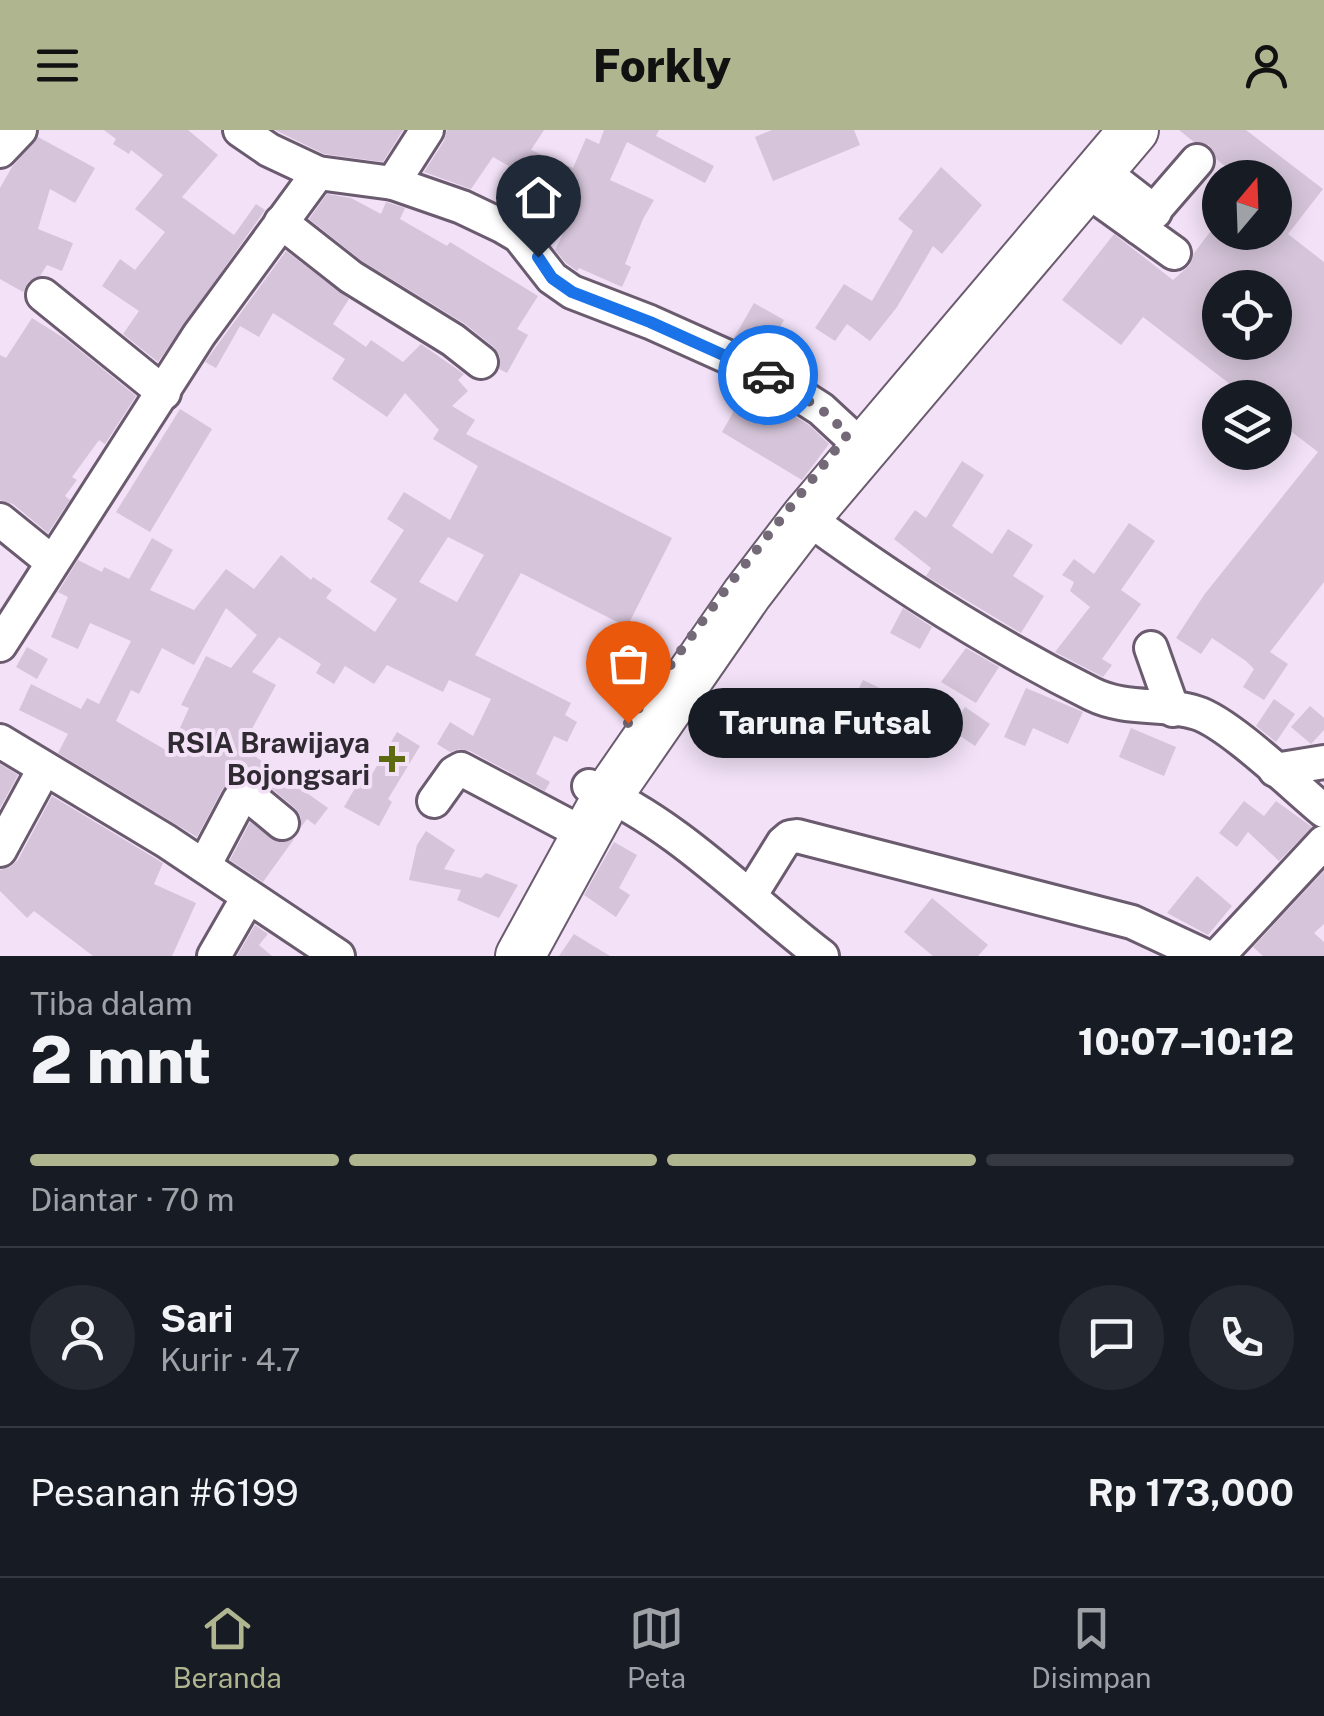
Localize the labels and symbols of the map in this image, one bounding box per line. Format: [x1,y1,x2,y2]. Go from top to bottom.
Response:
pin [496,155,581,258]
north arrow [1202,160,1292,250]
courier [718,325,818,425]
pin [586,621,671,724]
callout: Taruna Futsal [688,688,963,758]
place label: RSIA Brawijaya Bojongsari [167,726,370,791]
marker: RSIA Brawijaya Bojongsari [379,746,405,772]

